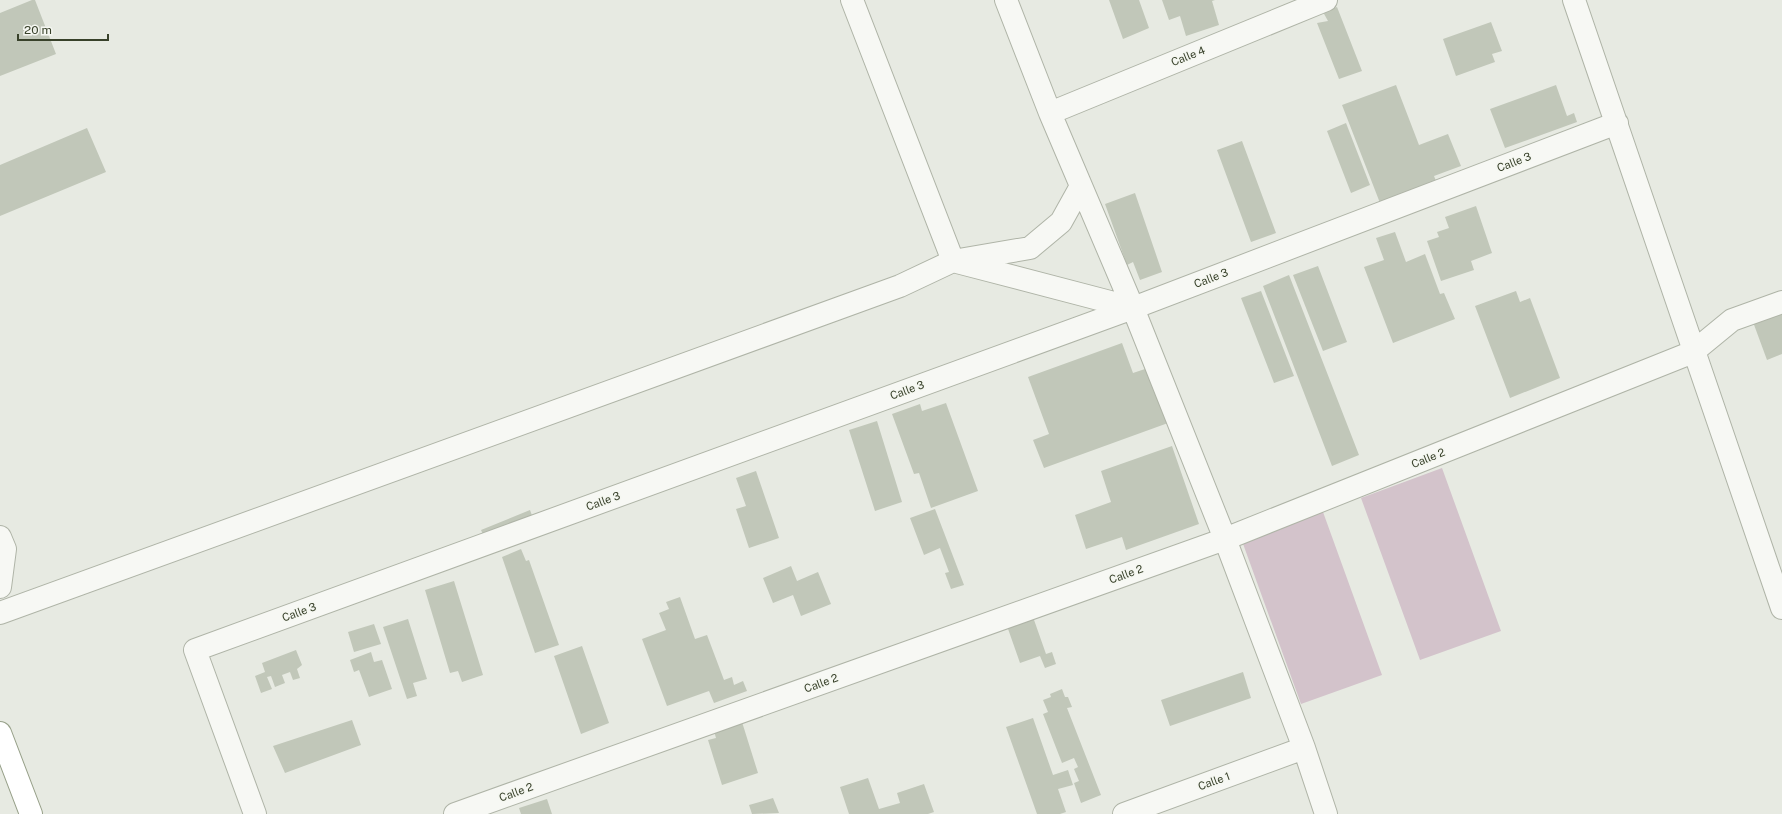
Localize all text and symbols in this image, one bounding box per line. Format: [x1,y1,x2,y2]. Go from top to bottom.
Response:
scale bar [18,16,108,42]
text: 20 m [24,23,52,37]
street label: Calle 4 [1169,44,1207,68]
street label: Calle 3 [1495,150,1533,174]
street label: Calle 3 [1192,266,1230,290]
street label: Calle 3 [888,378,926,402]
street label: Calle 2 [1409,446,1447,470]
street label: Calle 3 [584,489,622,513]
street label: Calle 2 [1107,562,1145,586]
street label: Calle 3 [280,600,318,624]
street label: Calle 2 [802,671,840,695]
street label: Calle 1 [1196,770,1232,792]
street label: Calle 2 [497,780,535,804]

